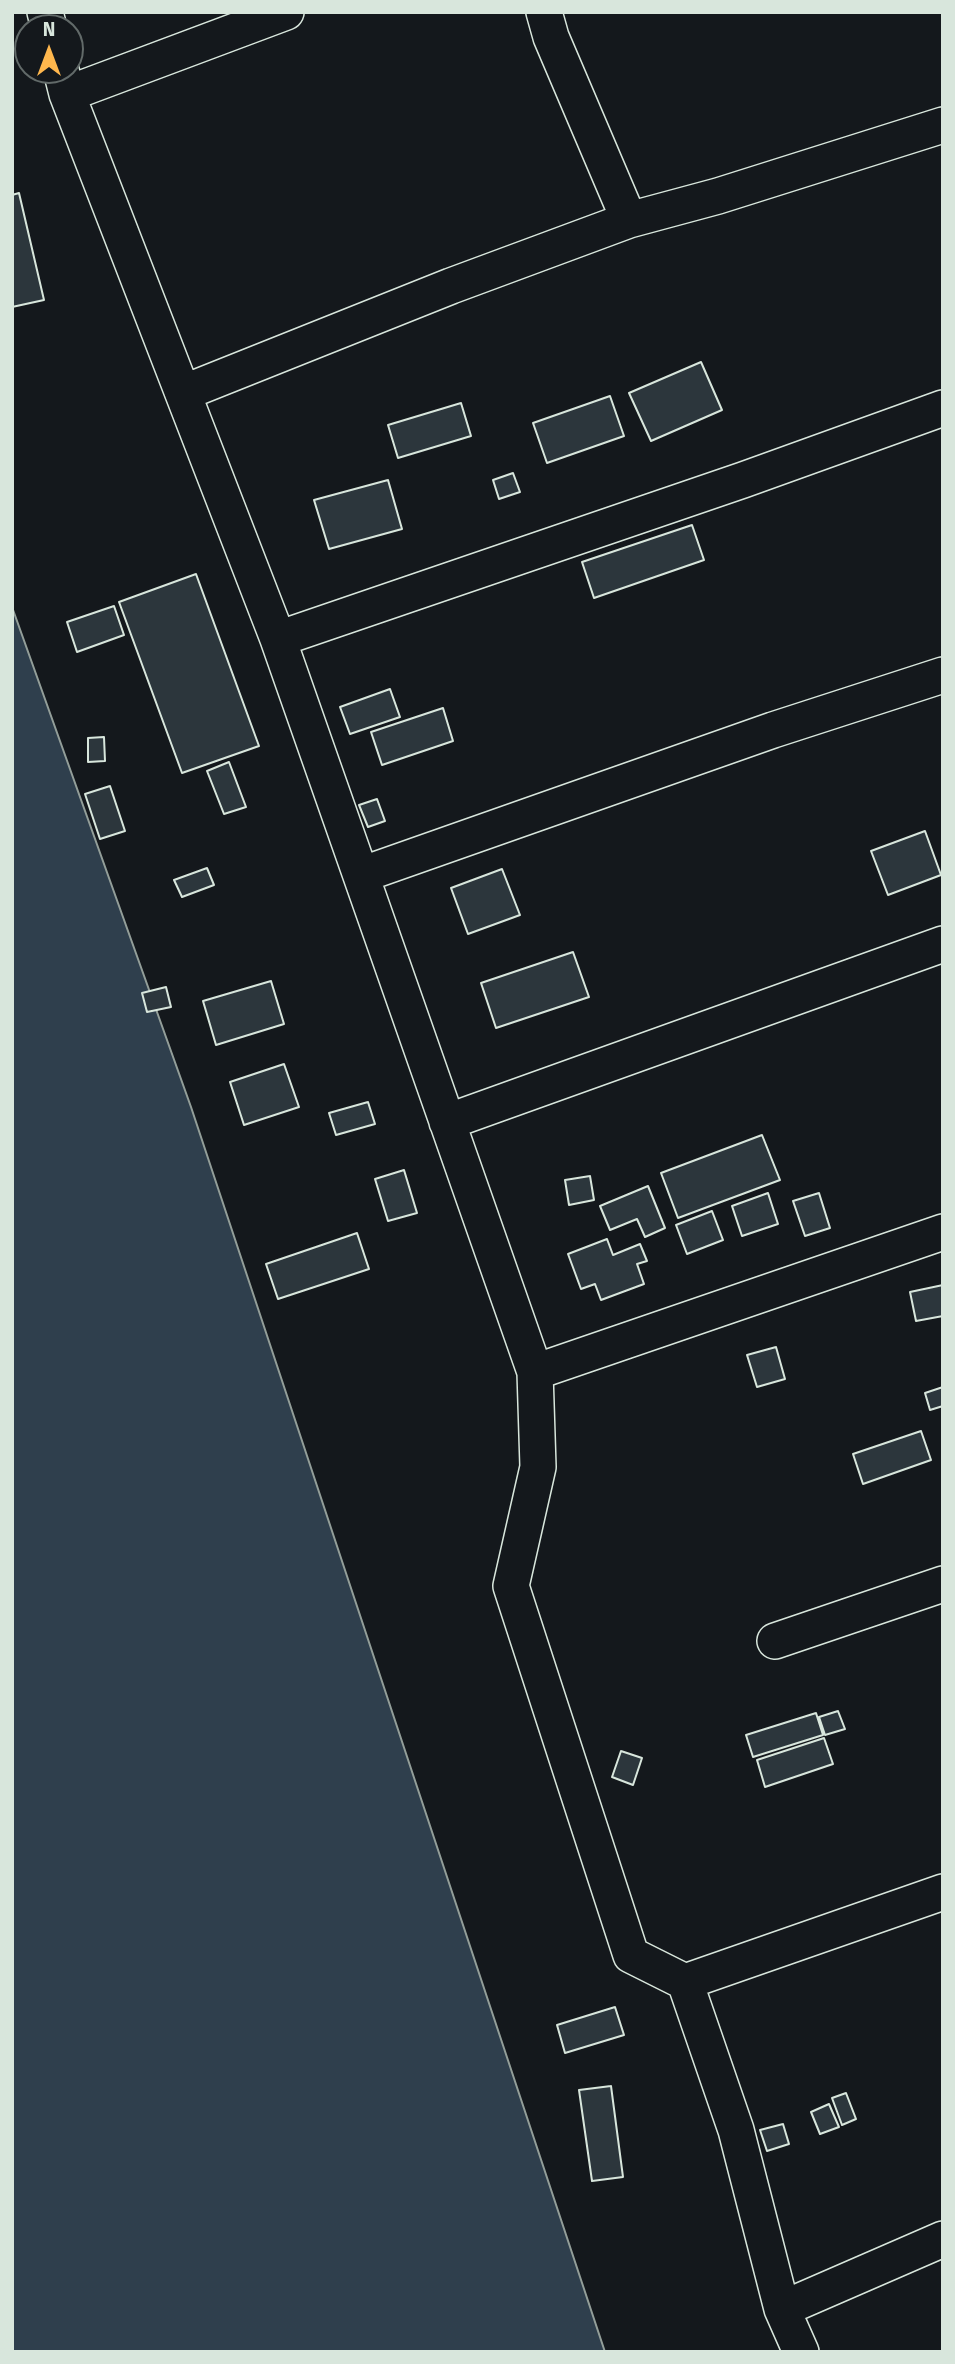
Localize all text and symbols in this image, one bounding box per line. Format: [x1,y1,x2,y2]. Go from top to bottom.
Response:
north arrow [14,14,84,84]
text: N [43,18,55,41]

